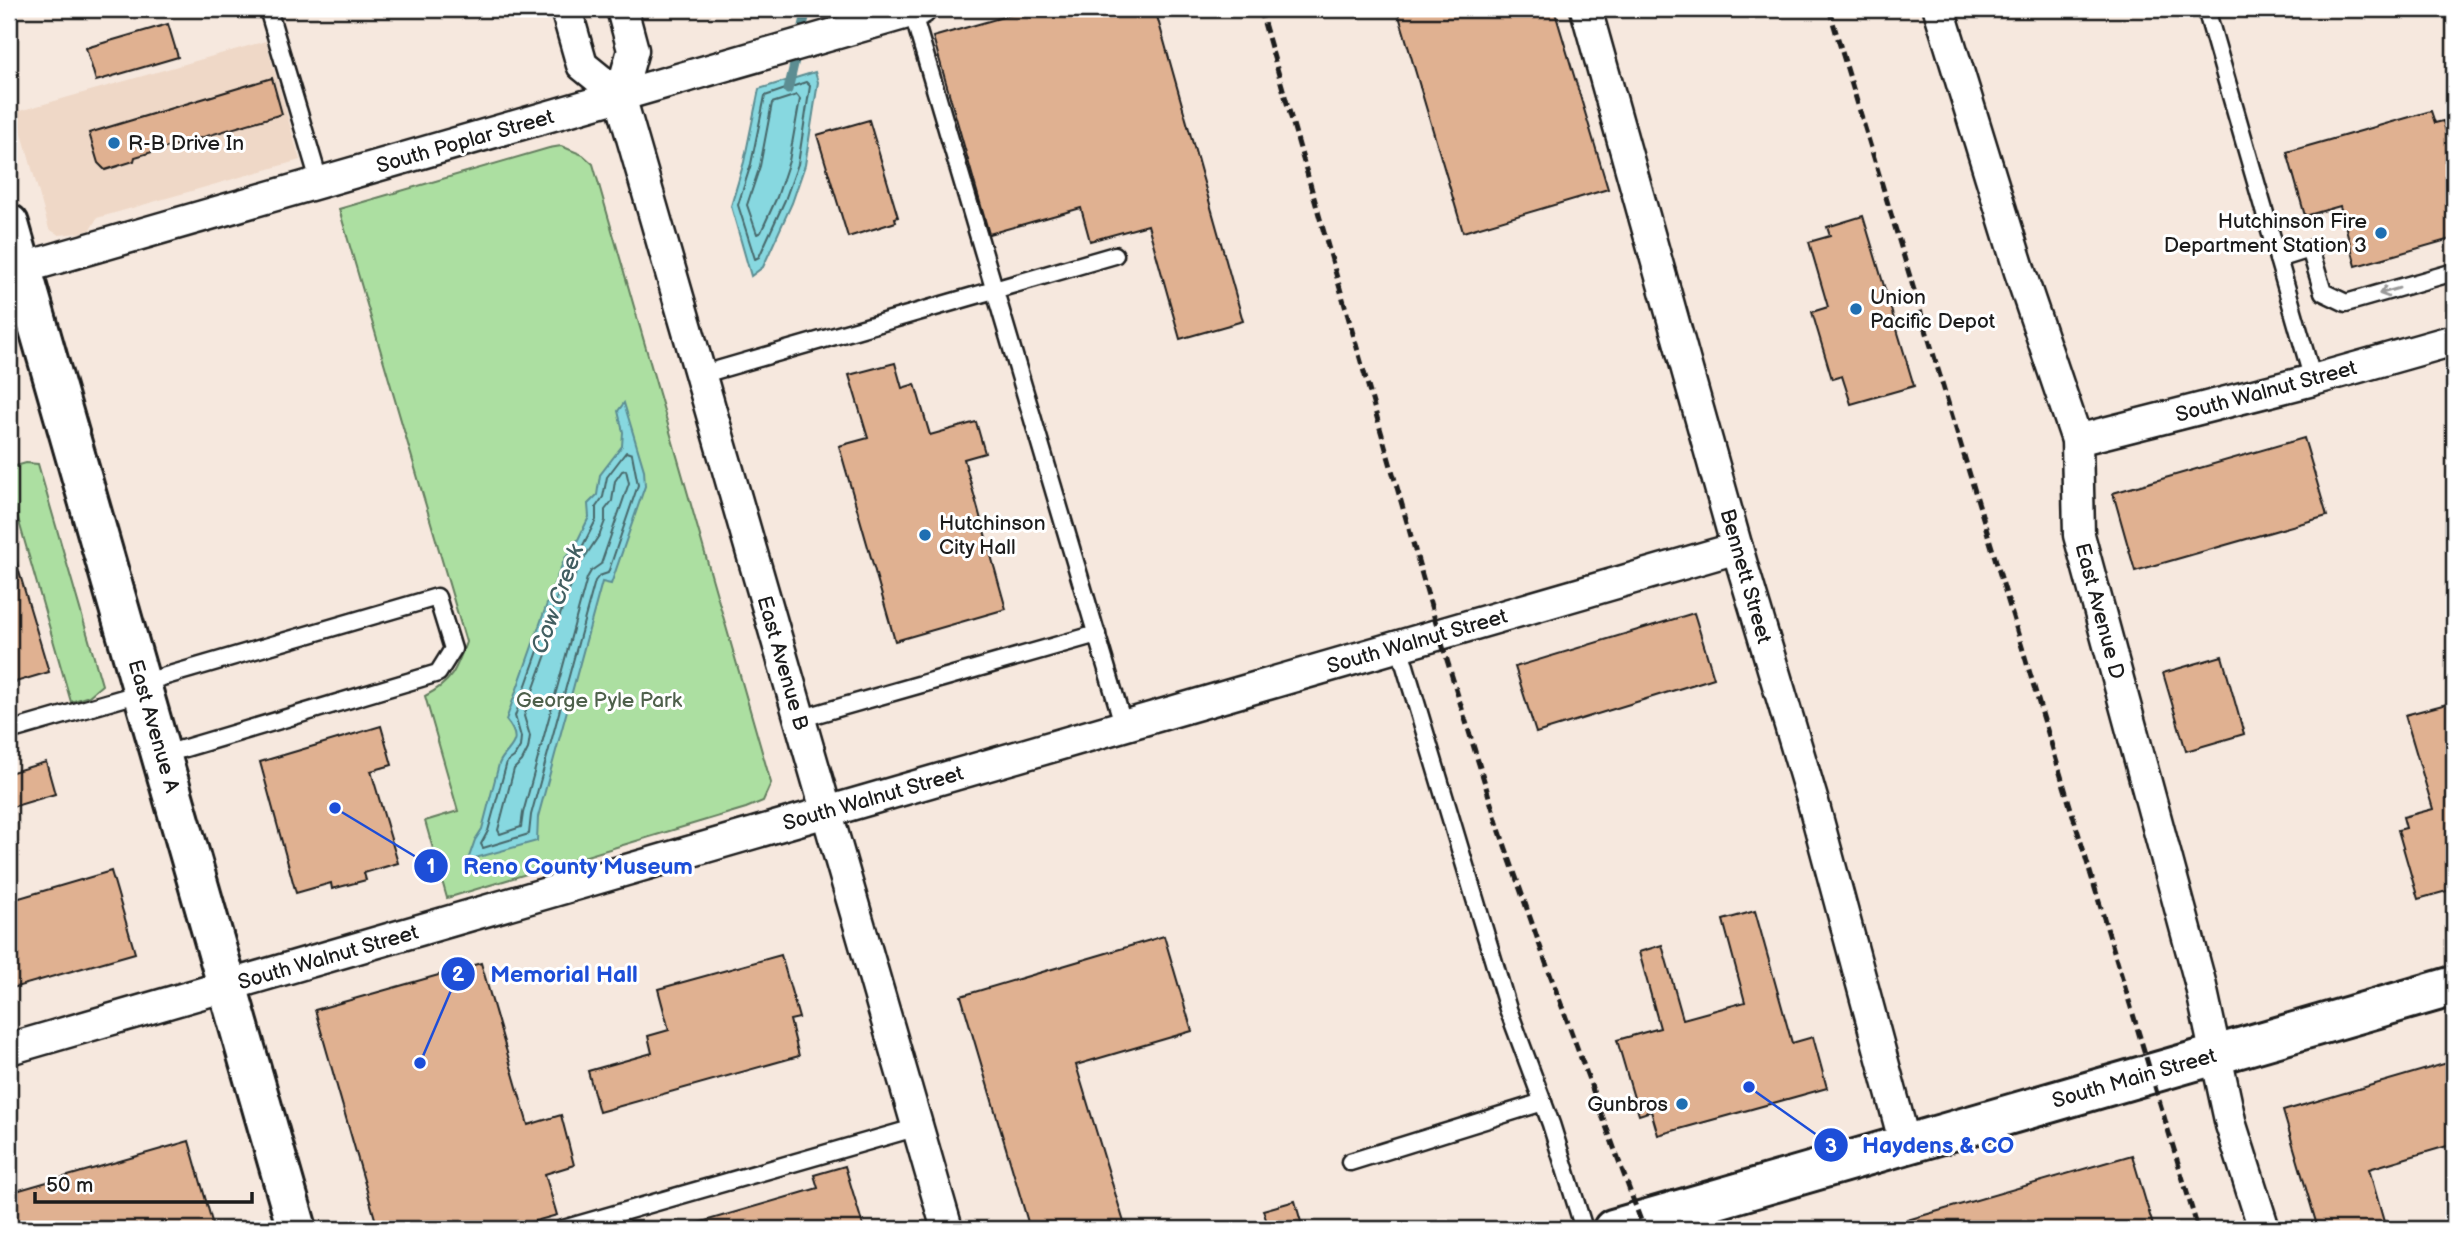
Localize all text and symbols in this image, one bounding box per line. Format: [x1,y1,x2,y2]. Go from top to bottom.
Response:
street label: South Poplar Street [374,104,557,179]
place label: R-B Drive In [128,131,244,156]
marker: R-B Drive In [106,135,122,151]
place label: Hutchinson Fire Department Station 3 [2164,209,2367,258]
marker: Hutchinson Fire Department Station 3 [2373,225,2389,241]
place label: Union Pacific Depot [1870,285,1996,334]
one-way arrow [2378,285,2400,298]
marker: Union Pacific Depot [1848,301,1864,317]
street label: South Walnut Street [2173,355,2360,428]
street label: Bennett Street [1714,506,1777,647]
place label: Hutchinson City Hall [939,511,1046,560]
marker: Hutchinson City Hall [917,527,933,543]
water label: Cow Creek [525,540,591,658]
street label: East Avenue D [2069,540,2130,682]
street label: East Avenue B [751,593,814,733]
street label: South Walnut Street [1324,604,1511,679]
street label: East Avenue A [123,657,184,796]
park label: George Pyle Park [516,688,683,713]
street label: South Walnut Street [780,761,967,836]
callout: Reno County Museum [414,844,707,888]
text: Reno County Museum [463,853,693,881]
text: 1 [427,854,435,879]
street label: South Walnut Street [235,920,422,995]
callout: Memorial Hall [441,952,651,996]
text: Memorial Hall [490,961,638,989]
text: 2 [452,962,465,987]
street label: South Main Street [2049,1043,2220,1114]
place label: Gunbros [1587,1092,1668,1117]
marker: Gunbros [1674,1096,1690,1112]
callout: Haydens & CO [1813,1123,2028,1167]
text: Haydens & CO [1862,1132,2014,1160]
text: 3 [1825,1134,1837,1159]
scale bar [35,1161,252,1205]
text: 50 m [46,1173,93,1198]

